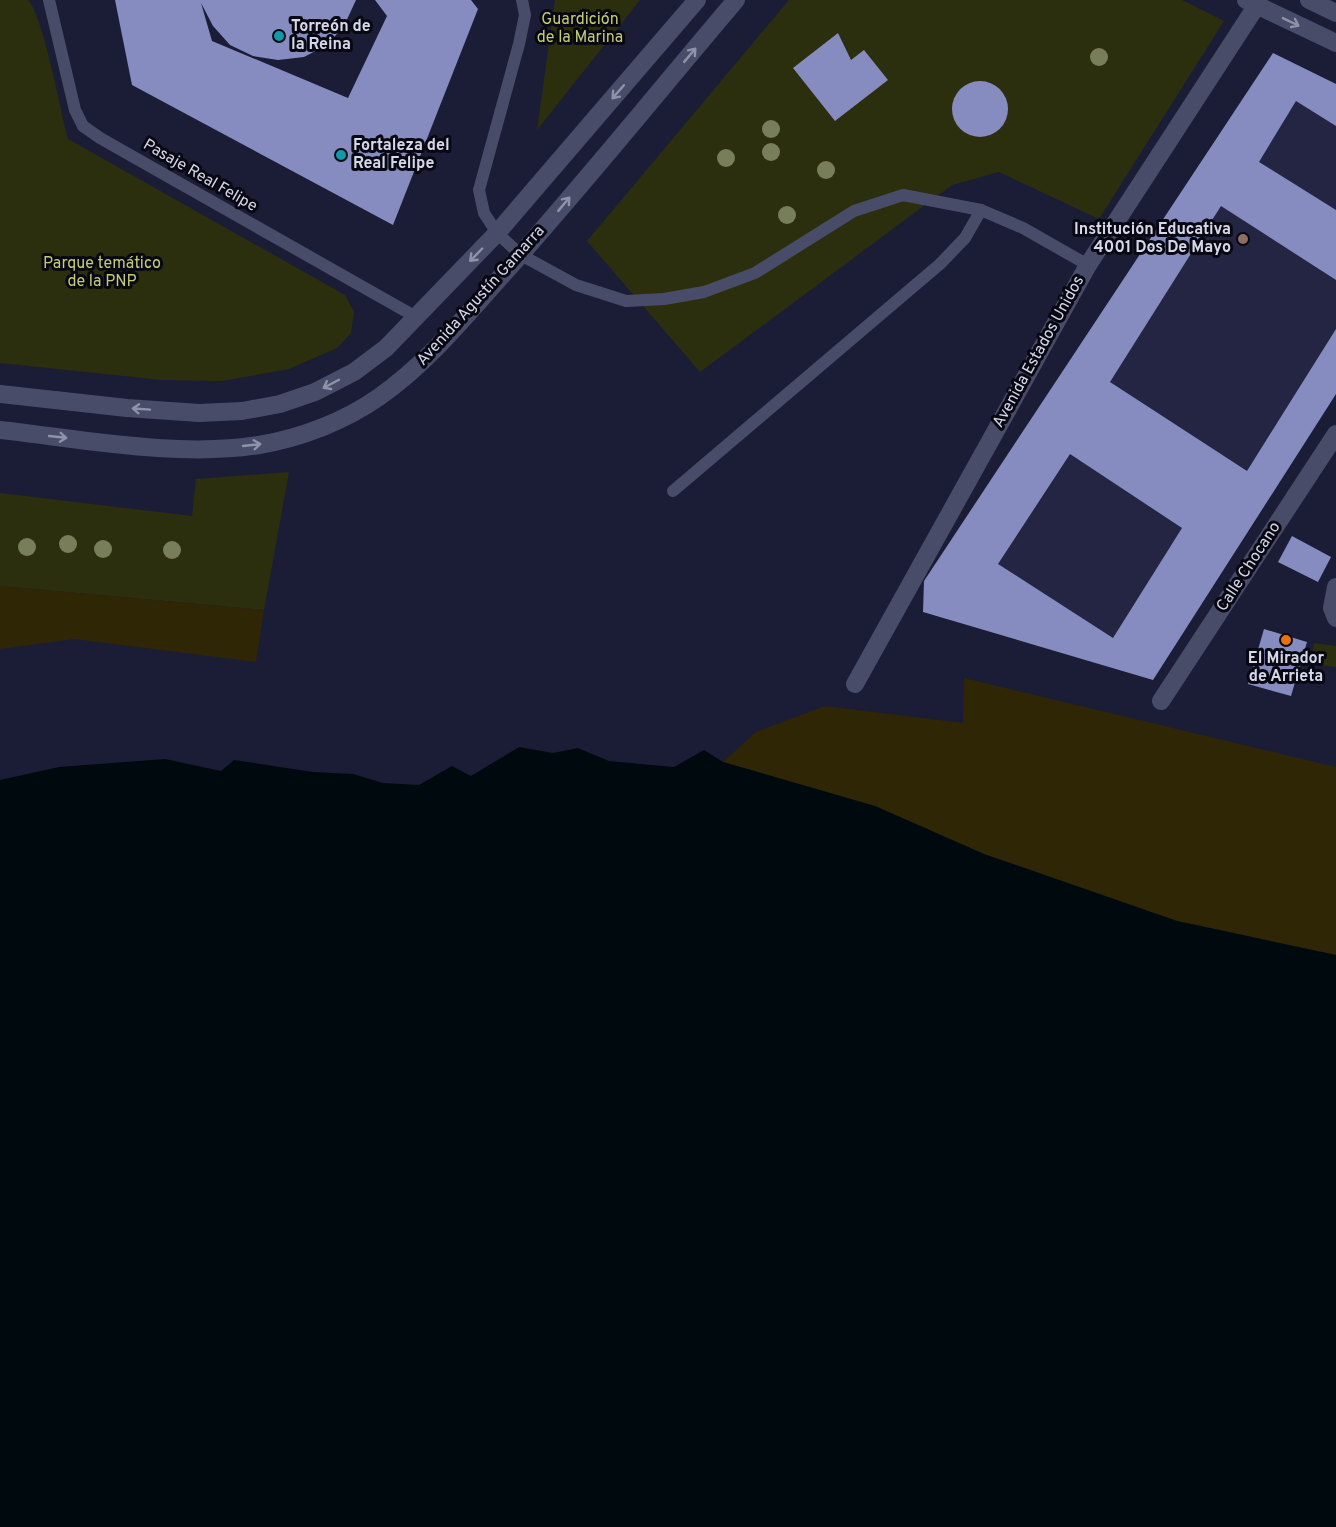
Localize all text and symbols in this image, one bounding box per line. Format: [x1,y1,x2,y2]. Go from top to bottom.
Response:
park label: Guardición de la Marina [537,10,623,48]
one-way arrow [1281,16,1299,28]
place label: Torreón de la Reina [291,17,371,55]
marker: Torreón de la Reina [272,29,286,43]
one-way arrow [683,48,697,63]
one-way arrow [611,84,625,99]
street label: Pasaje Real Felipe [139,135,261,217]
place label: Fortaleza del Real Felipe [353,136,450,174]
marker: Fortaleza del Real Felipe [334,148,348,162]
one-way arrow [557,197,571,212]
place label: Institución Educativa 4001 Dos De Mayo [1074,220,1231,258]
street label: Avenida Agustín Gamarra [413,222,549,370]
marker: Institución Educativa 4001 Dos De Mayo [1236,232,1250,246]
one-way arrow [469,248,483,263]
park label: Parque temático de la PNP [43,254,161,292]
street label: Avenida Estados Unidos [989,272,1089,432]
one-way arrow [323,378,340,390]
one-way arrow [131,403,151,414]
one-way arrow [48,432,68,443]
one-way arrow [242,439,262,450]
street label: Calle Chocano [1213,518,1285,616]
marker: El Mirador de Arrieta [1279,633,1293,647]
place label: El Mirador de Arrieta [1248,649,1325,687]

